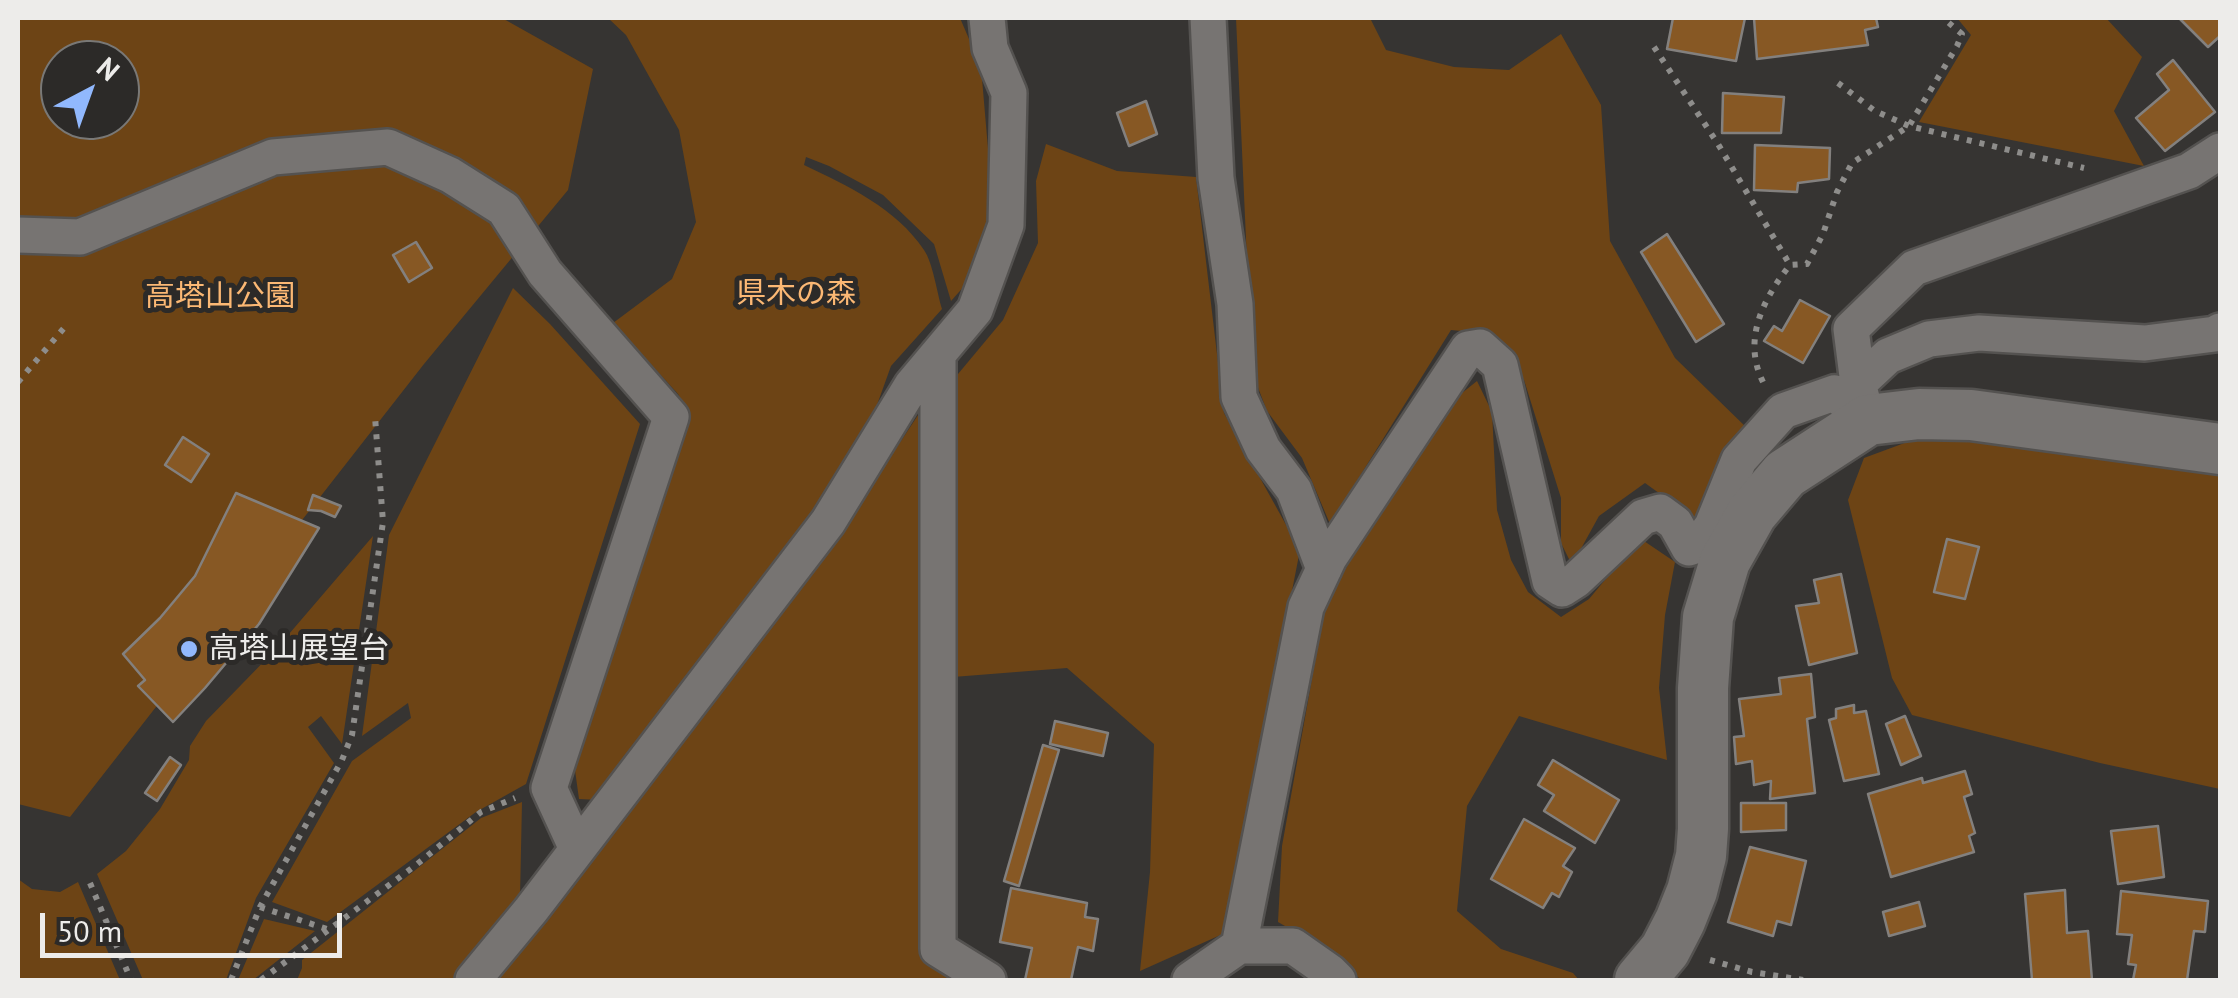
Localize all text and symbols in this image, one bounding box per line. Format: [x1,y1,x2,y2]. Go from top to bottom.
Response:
north arrow [40,40,140,140]
text: N [90,48,128,88]
park label: 県木の森 [736,276,856,312]
park label: 高塔山公園 [145,279,295,315]
place label: 高塔山展望台 [209,631,389,667]
marker: 高塔山展望台 [178,638,200,660]
scale bar [45,893,348,955]
text: 50 m [57,911,122,950]

